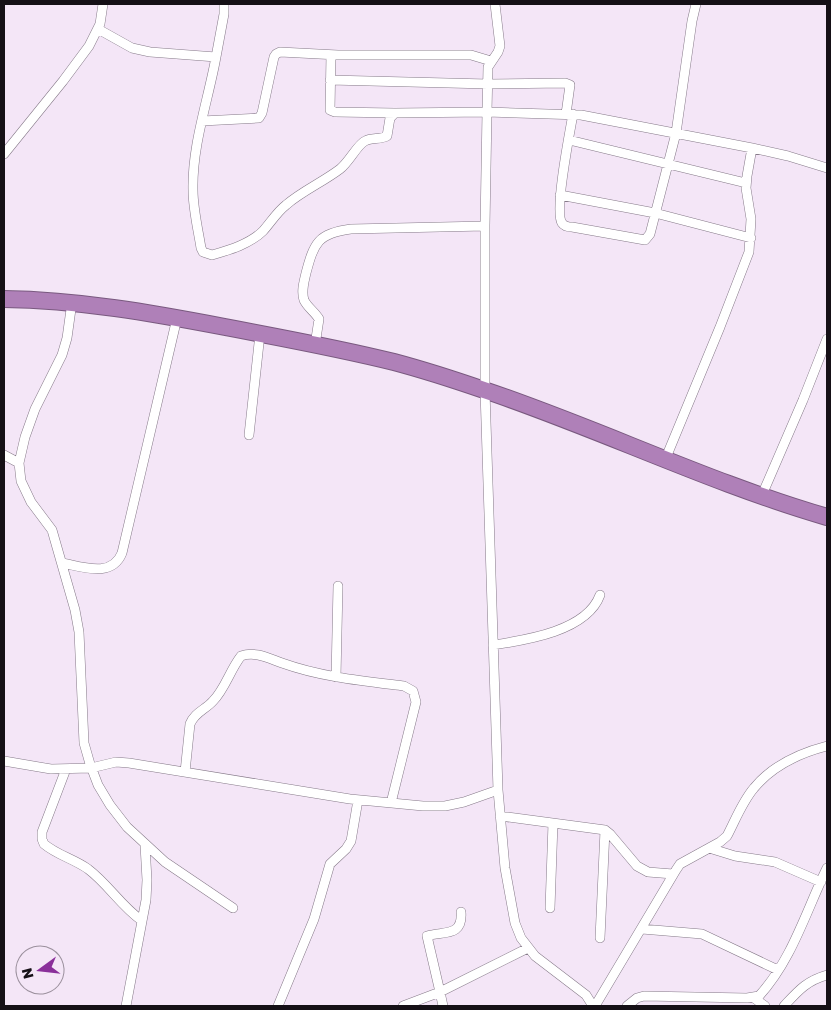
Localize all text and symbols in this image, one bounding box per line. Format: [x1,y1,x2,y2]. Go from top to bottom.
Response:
north arrow [15,945,65,995]
text: N [17,966,37,981]

